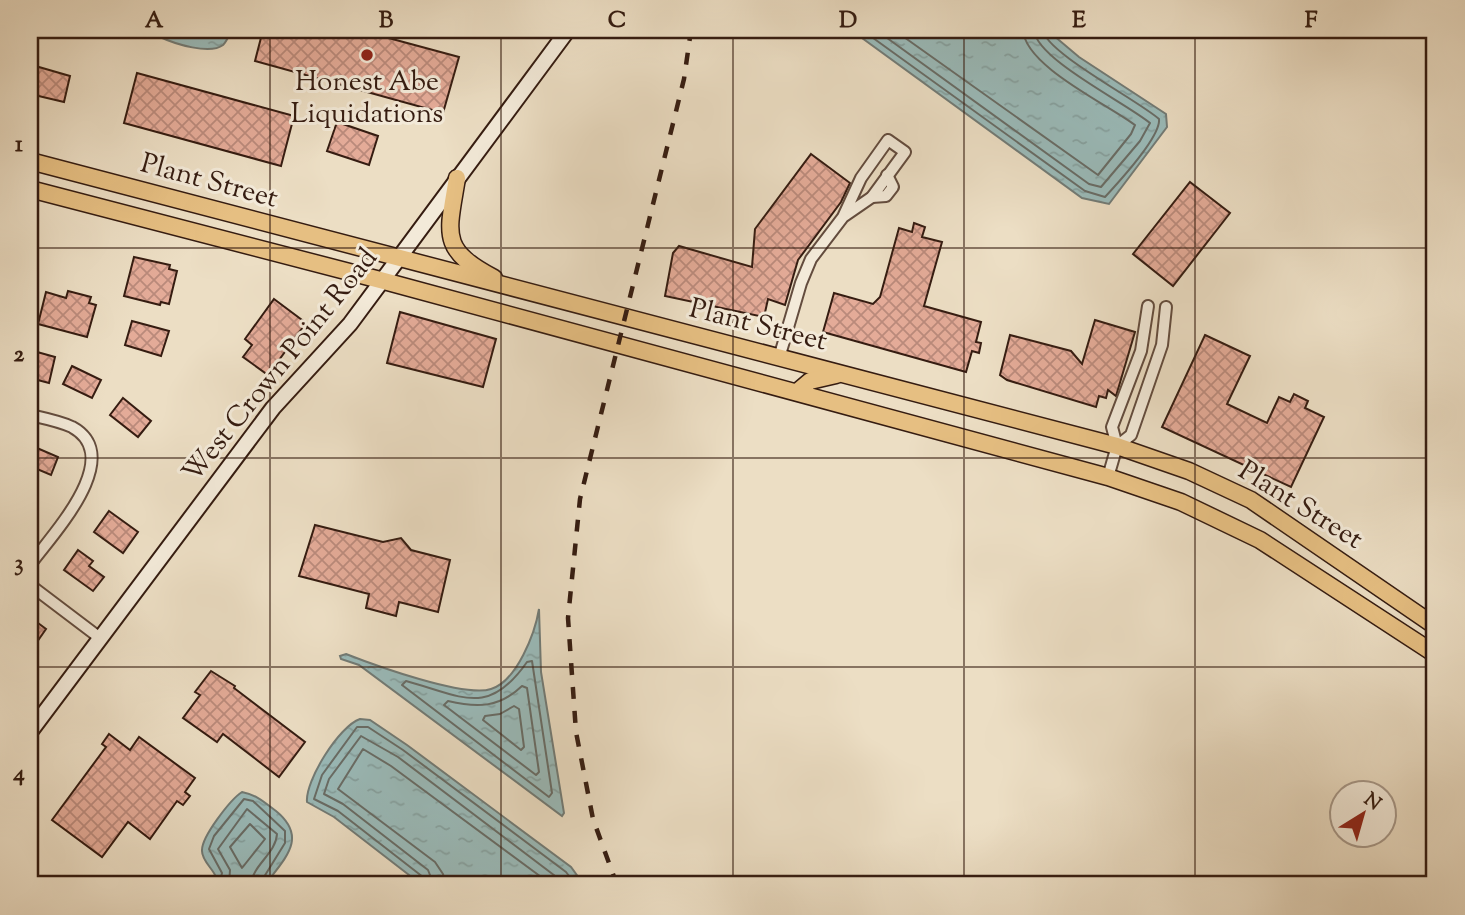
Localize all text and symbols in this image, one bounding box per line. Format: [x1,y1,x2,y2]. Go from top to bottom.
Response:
text: A [145,5,164,38]
text: B [379,5,394,38]
text: C [608,5,626,38]
text: D [839,5,857,38]
text: E [1072,5,1086,38]
text: F [1305,5,1318,38]
marker: Honest Abe Liquidations [359,47,375,63]
place label: Honest Abe Liquidations [291,63,443,135]
text: 1 [15,129,23,162]
street label: Plant Street [136,144,282,220]
street label: West Crown Point Road [174,240,388,492]
street label: Plant Street [685,290,831,363]
text: 2 [14,339,25,372]
street label: Plant Street [1230,452,1371,560]
text: 3 [14,548,24,581]
text: 4 [12,758,25,791]
north arrow [1328,778,1398,848]
text: N [1358,787,1386,818]

